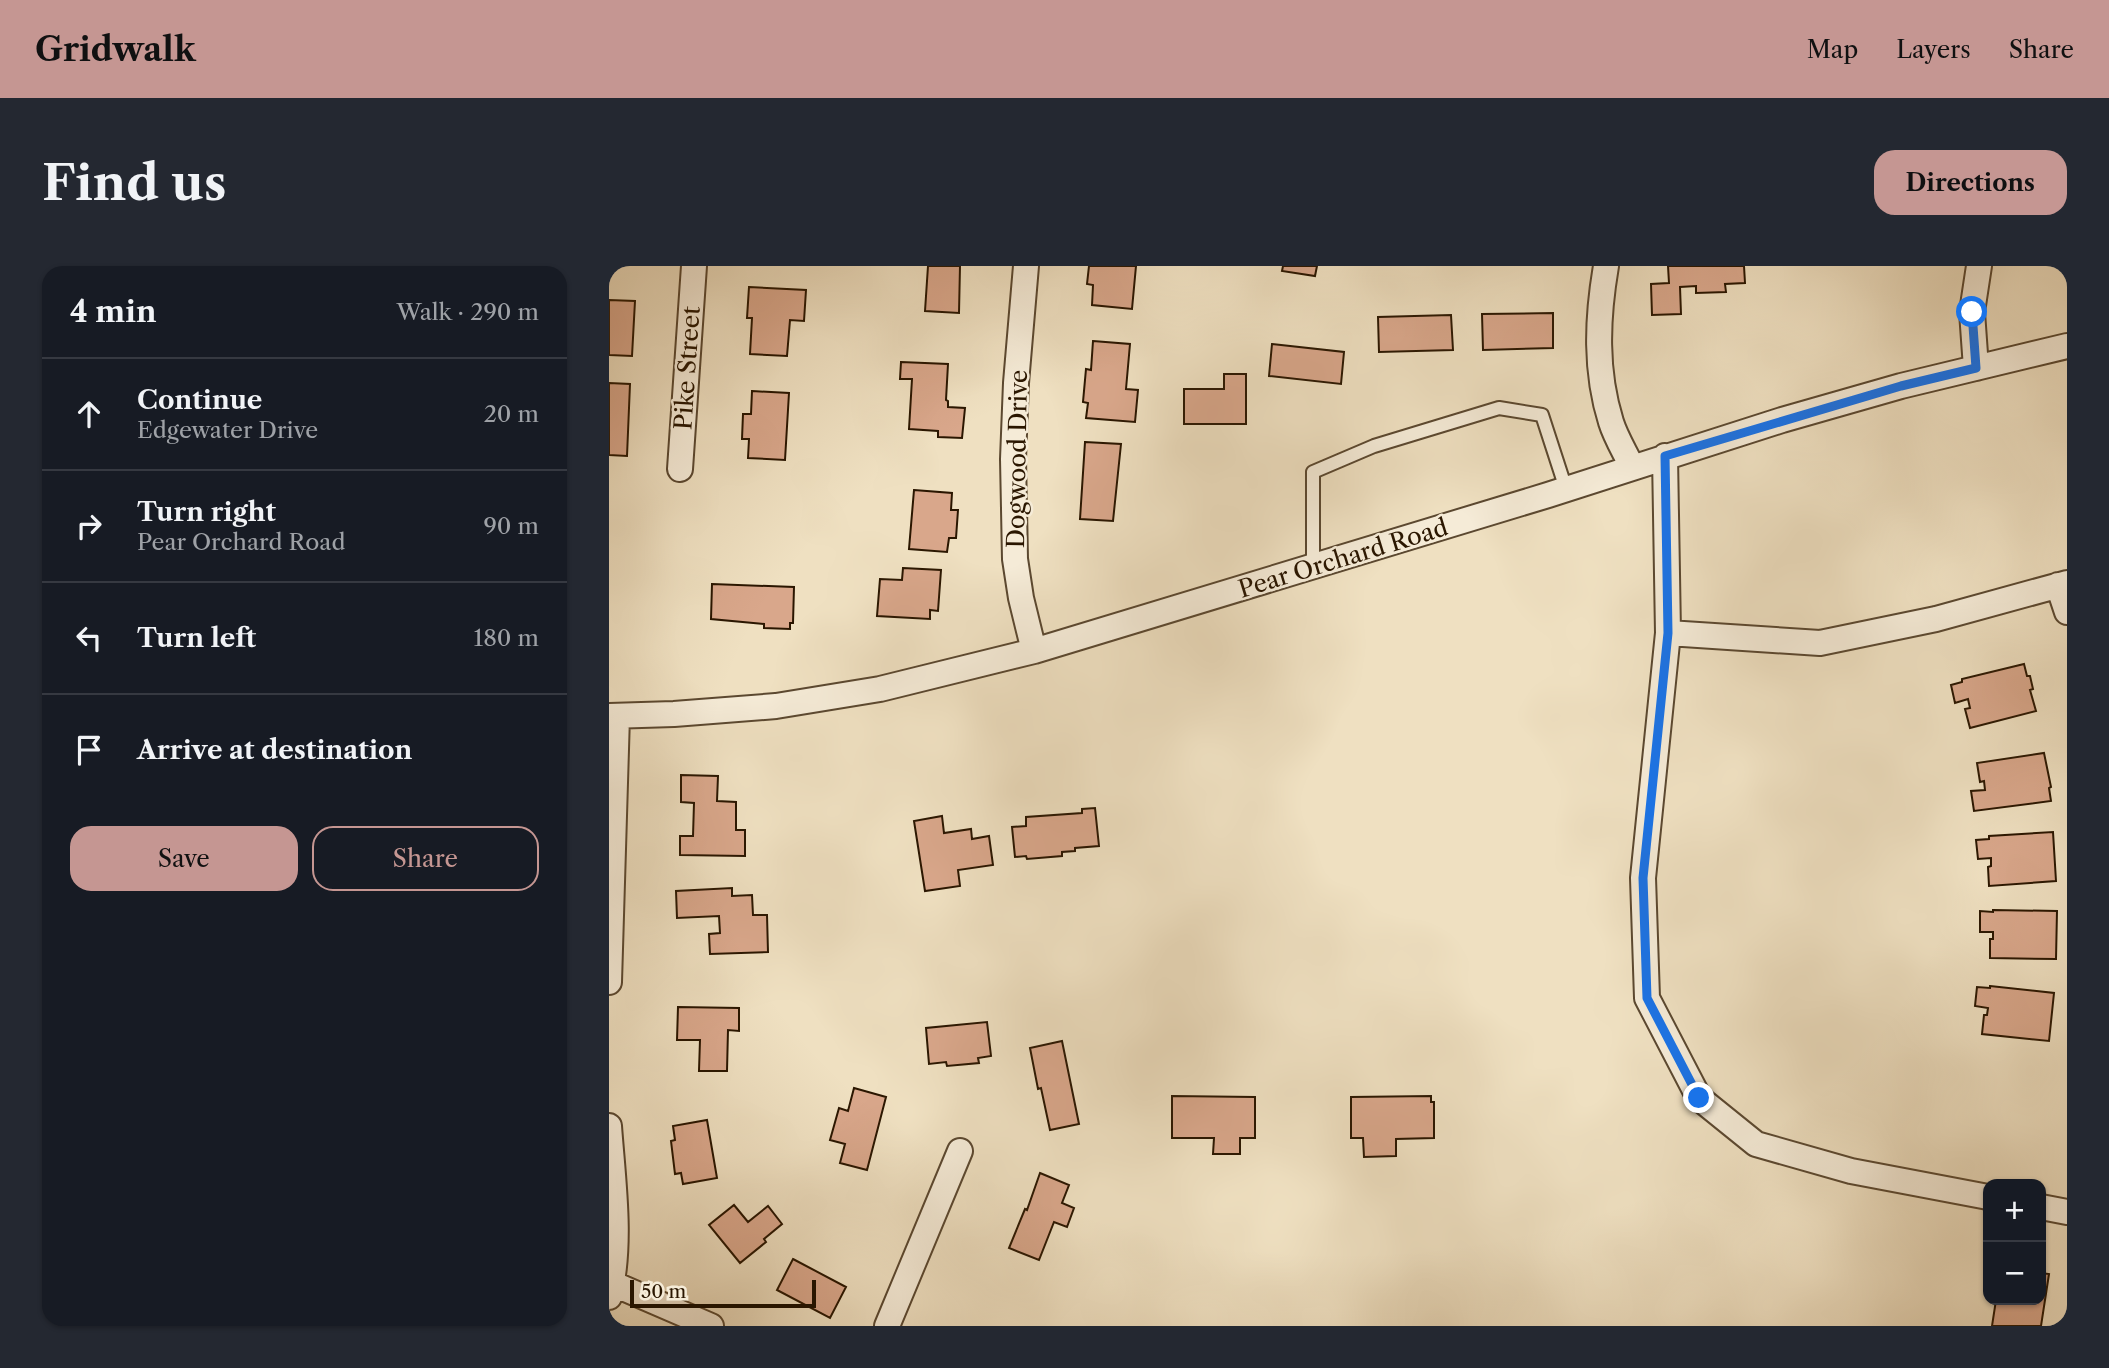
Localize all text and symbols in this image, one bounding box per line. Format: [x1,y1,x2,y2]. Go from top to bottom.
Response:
text: Gridwalk [35,29,196,70]
text: Map [1807,35,1858,64]
text: Layers [1896,35,1971,64]
text: Share [2009,35,2074,64]
button: Directions [1874,150,2067,215]
text: Find us [42,152,226,213]
text: 4 min [70,293,156,330]
route start [1956,296,1987,327]
text: Walk · 290 m [397,298,539,326]
street label: Pike Street [668,305,706,431]
street label: Dogwood Drive [1001,369,1033,549]
text: Continue [137,384,262,416]
icon: ahead [70,395,108,433]
text: 20 m [484,400,539,428]
text: Edgewater Drive [137,416,318,444]
text: Turn right [137,496,276,528]
icon: right [70,507,108,545]
text: 90 m [483,512,539,540]
street label: Pear Orchard Road [1235,512,1452,604]
text: Pear Orchard Road [137,528,345,556]
icon: left [70,619,108,657]
text: Turn left [137,622,256,654]
text: 180 m [474,624,539,652]
icon: arrive [70,731,108,769]
text: Arrive at destination [137,734,412,766]
button: Save [70,826,298,891]
button: Share [312,826,539,891]
route end [1683,1082,1714,1113]
map controls [1983,1179,2046,1305]
button: + [1983,1179,2046,1242]
button: − [1983,1242,2046,1305]
scale bar [630,1277,815,1309]
text: 50 m [641,1280,686,1303]

